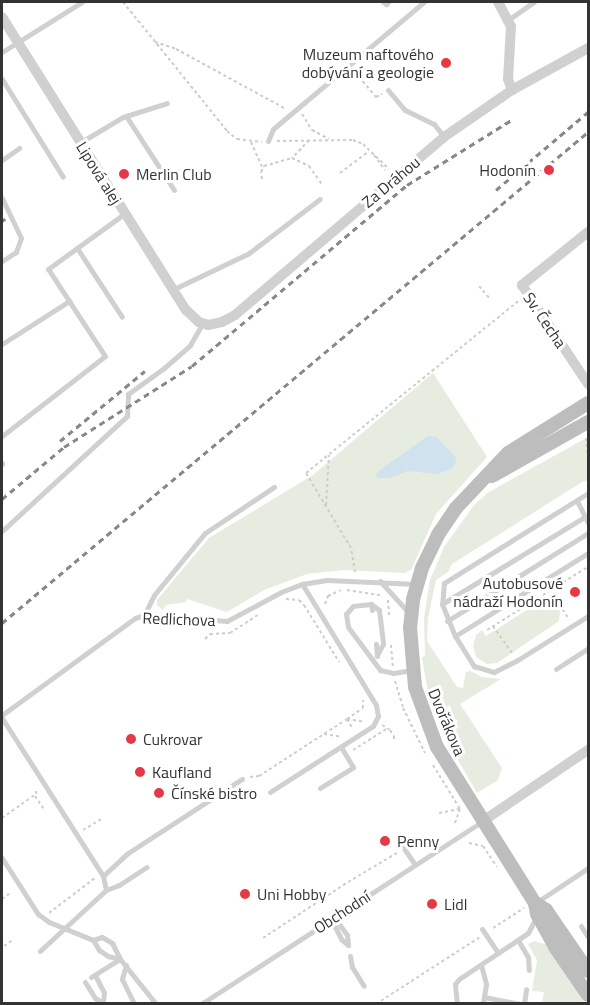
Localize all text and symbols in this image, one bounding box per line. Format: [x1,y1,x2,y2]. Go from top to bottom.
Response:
place label: Muzeum naftového dobývání a geologie [302,44,434,82]
marker: Muzeum naftového dobývání a geologie [439,56,453,70]
street label: Lipová alej [72,138,126,208]
street label: Za Dráhou [358,152,424,212]
place label: Hodonín [479,160,536,180]
marker: Hodonín [540,161,558,179]
place label: Merlin Club [136,164,212,184]
marker: Merlin Club [117,167,131,181]
street label: Sv. Čecha [519,289,571,351]
place label: Autobusové nádraží Hodonín [453,573,563,611]
marker: Autobusové nádraží Hodonín [568,585,582,599]
street label: Redlichova [142,608,216,630]
street label: Dvořákova [424,685,470,759]
place label: Cukrovar [143,729,202,749]
marker: Cukrovar [124,732,138,746]
place label: Kaufland [152,762,212,782]
marker: Kaufland [133,765,147,779]
place label: Čínské bistro [171,783,257,803]
marker: Čínské bistro [152,786,166,800]
place label: Penny [397,831,439,851]
marker: Penny [378,834,392,848]
place label: Uni Hobby [257,884,327,904]
marker: Uni Hobby [238,887,252,901]
street label: Obchodní [310,887,374,937]
place label: Lidl [444,894,467,914]
marker: Lidl [425,897,439,911]

